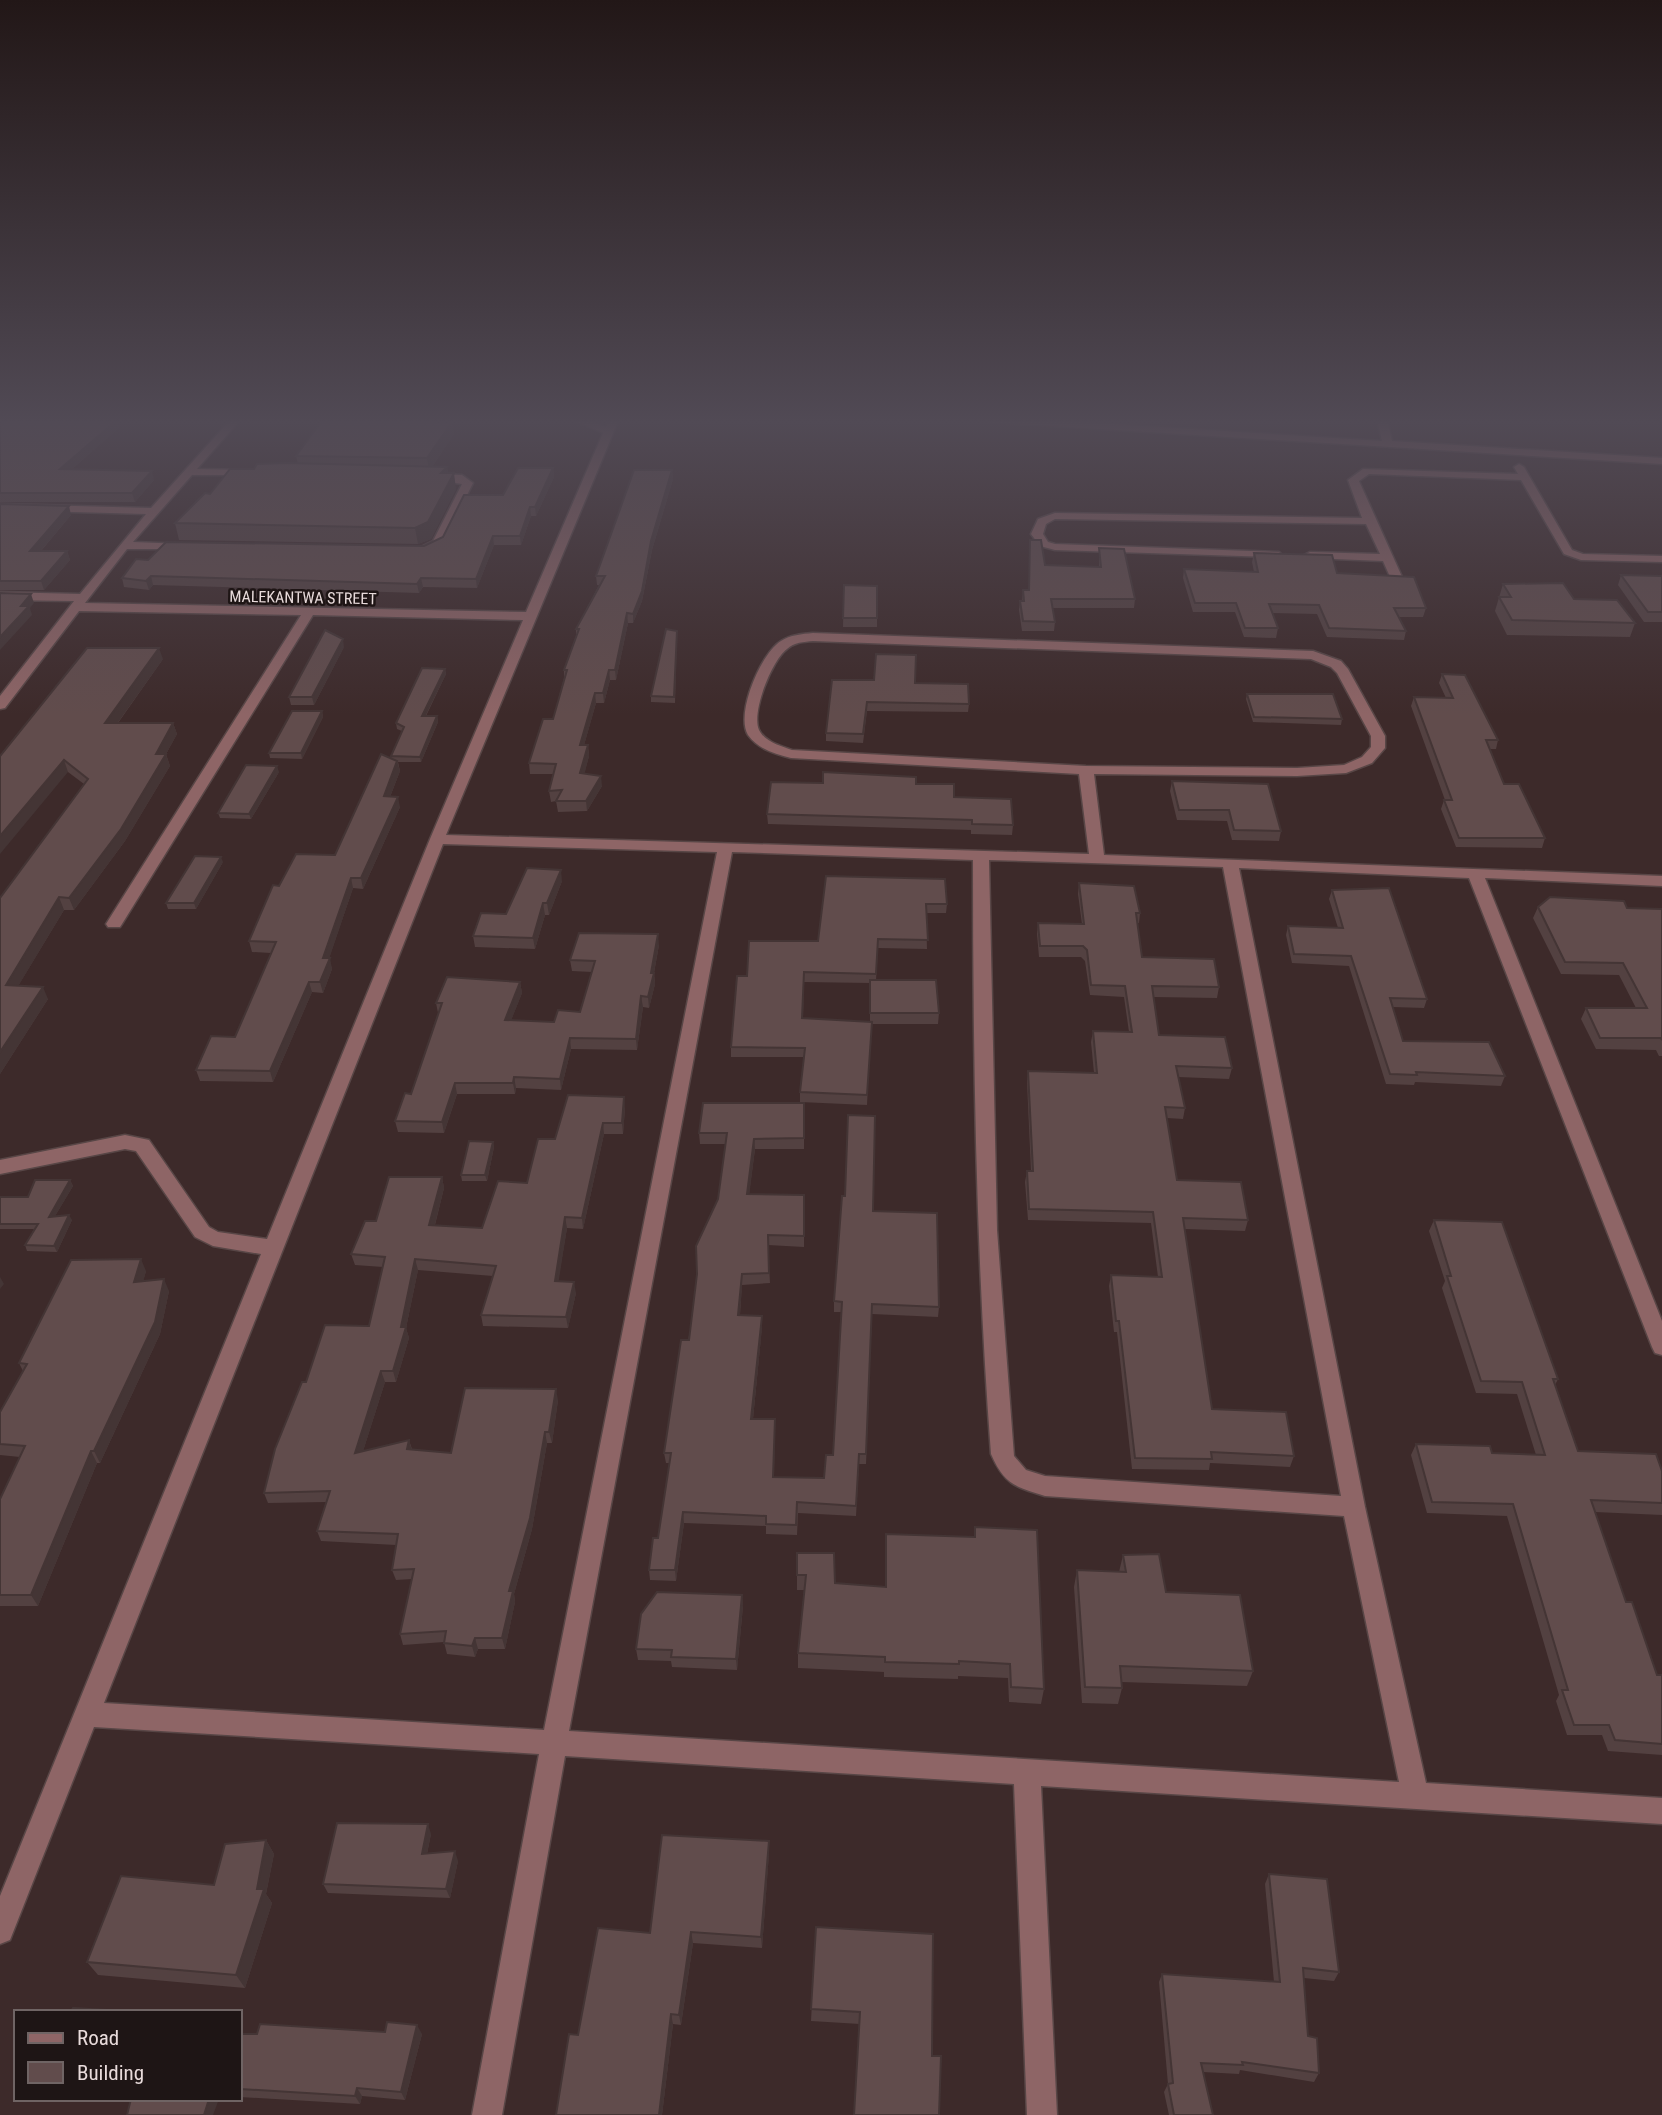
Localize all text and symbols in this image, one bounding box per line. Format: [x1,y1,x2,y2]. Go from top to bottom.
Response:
street label: MALEKANTWA STREET [229,587,377,608]
legend [14,2010,242,2101]
text: Road [77,2026,119,2050]
text: Building [77,2061,144,2085]

